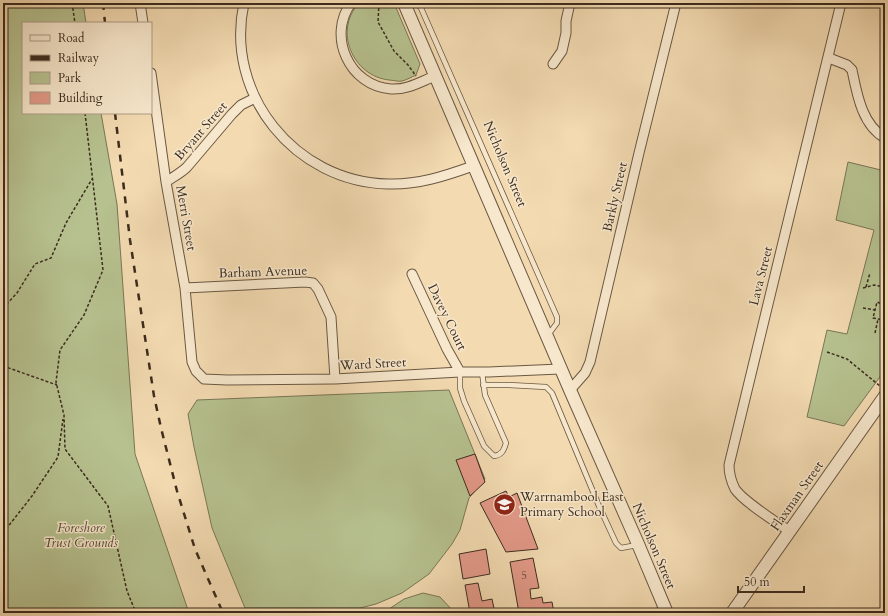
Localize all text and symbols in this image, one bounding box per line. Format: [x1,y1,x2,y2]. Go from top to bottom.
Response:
legend [22,22,152,114]
text: Road [58,30,85,46]
text: Railway [58,50,100,66]
text: Park [58,70,82,86]
text: Building [58,90,103,106]
street label: Bryant Street [170,98,232,164]
street label: Nicholson Street [479,118,531,210]
street label: Barkly Street [598,160,632,234]
street label: Merri Street [171,184,201,252]
street label: Lava Street [745,244,777,308]
street label: Barham Avenue [218,261,308,283]
street label: Davey Court [423,281,471,353]
street label: Ward Street [338,353,407,375]
street label: Flaxman Street [766,457,828,535]
place label: Warrnambool East Primary School [519,488,623,521]
school or university icon: Warrnambool East Primary School [491,491,517,517]
street label: Nicholson Street [628,500,680,592]
park label: Foreshore Trust Grounds [44,519,119,552]
house number: 5 [521,568,527,583]
scale bar [738,568,804,594]
text: 50 m [744,574,771,590]

